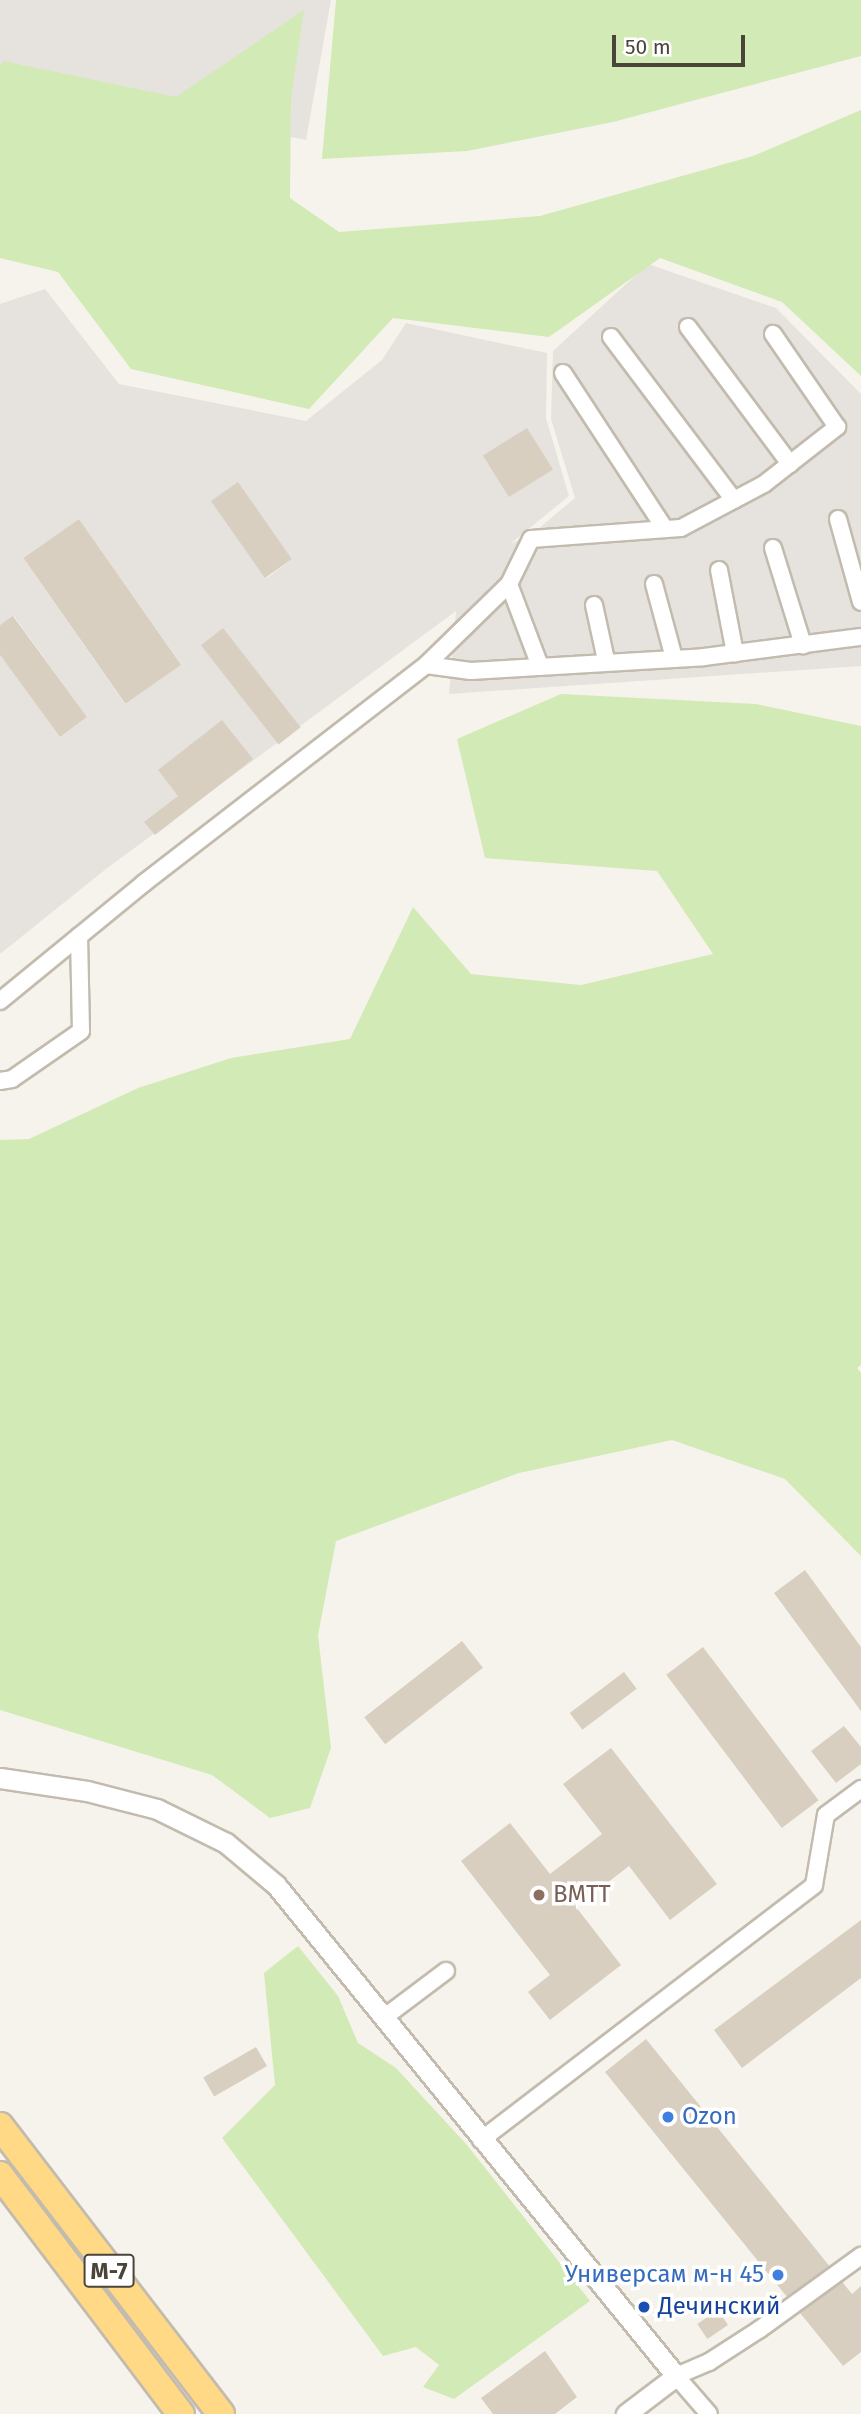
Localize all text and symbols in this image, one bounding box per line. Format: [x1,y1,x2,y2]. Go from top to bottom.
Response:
scale bar [616,21,749,65]
text: 50 m [625,34,671,60]
place label: ВМТТ [553,1881,611,1909]
marker: ВМТТ [531,1887,547,1903]
place label: Ozon [682,2103,737,2131]
marker: Ozon [660,2109,676,2125]
road number: М-7 [83,2252,135,2290]
place label: Универсам м-н 45 [565,2261,764,2289]
marker: Универсам м-н 45 [770,2267,786,2283]
place label: Дечинский [658,2293,780,2321]
marker: Дечинский [636,2299,652,2315]

